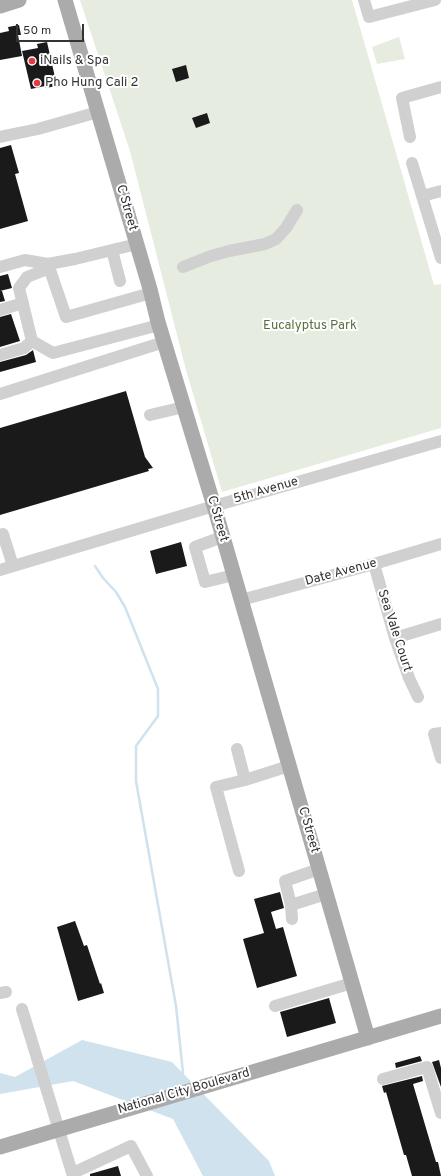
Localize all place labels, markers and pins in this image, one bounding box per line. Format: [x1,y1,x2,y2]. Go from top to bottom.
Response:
place label: iNails & Spa [40,53,109,69]
marker: iNails & Spa [27,56,37,66]
place label: Pho Hung Cali 2 [45,75,138,91]
marker: Pho Hung Cali 2 [32,78,42,88]

